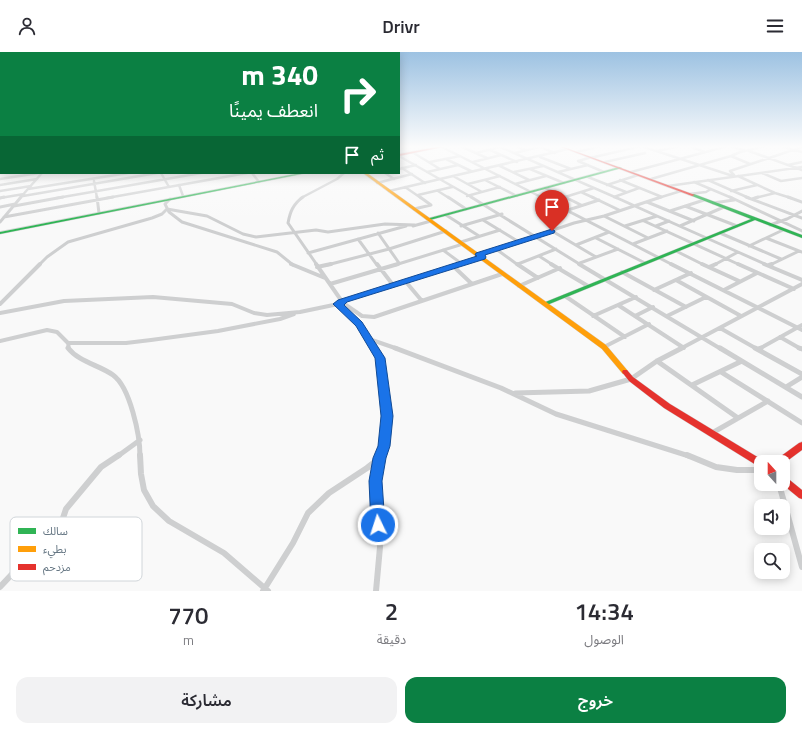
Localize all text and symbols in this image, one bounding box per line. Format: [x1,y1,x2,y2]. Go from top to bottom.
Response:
text: Drivr [382,13,420,40]
icon: person [16,15,38,37]
icon: menu [764,15,786,37]
text: 340 m [241,53,318,96]
icon: right [332,68,384,120]
text: انعطف يمينًا [229,97,318,124]
text: ثم [371,143,384,166]
icon: arrive [341,144,363,166]
pin [535,190,569,231]
icon: arrive [541,196,563,218]
north arrow [754,455,790,491]
map controls [754,455,790,579]
button: sound [754,499,790,535]
position arrow [357,504,399,546]
legend [10,517,142,581]
text: سالك [43,523,68,539]
text: بطيء [43,541,66,559]
button: search [754,543,790,579]
text: مزدحم [43,559,71,576]
text: 2 [385,593,398,629]
text: 14:34 [574,593,634,629]
text: 770 [168,597,209,633]
text: دقيقة [377,629,406,649]
text: الوصول [584,629,624,649]
text: m [183,630,194,650]
button: مشاركة [16,677,397,723]
button: خروج [405,677,786,723]

